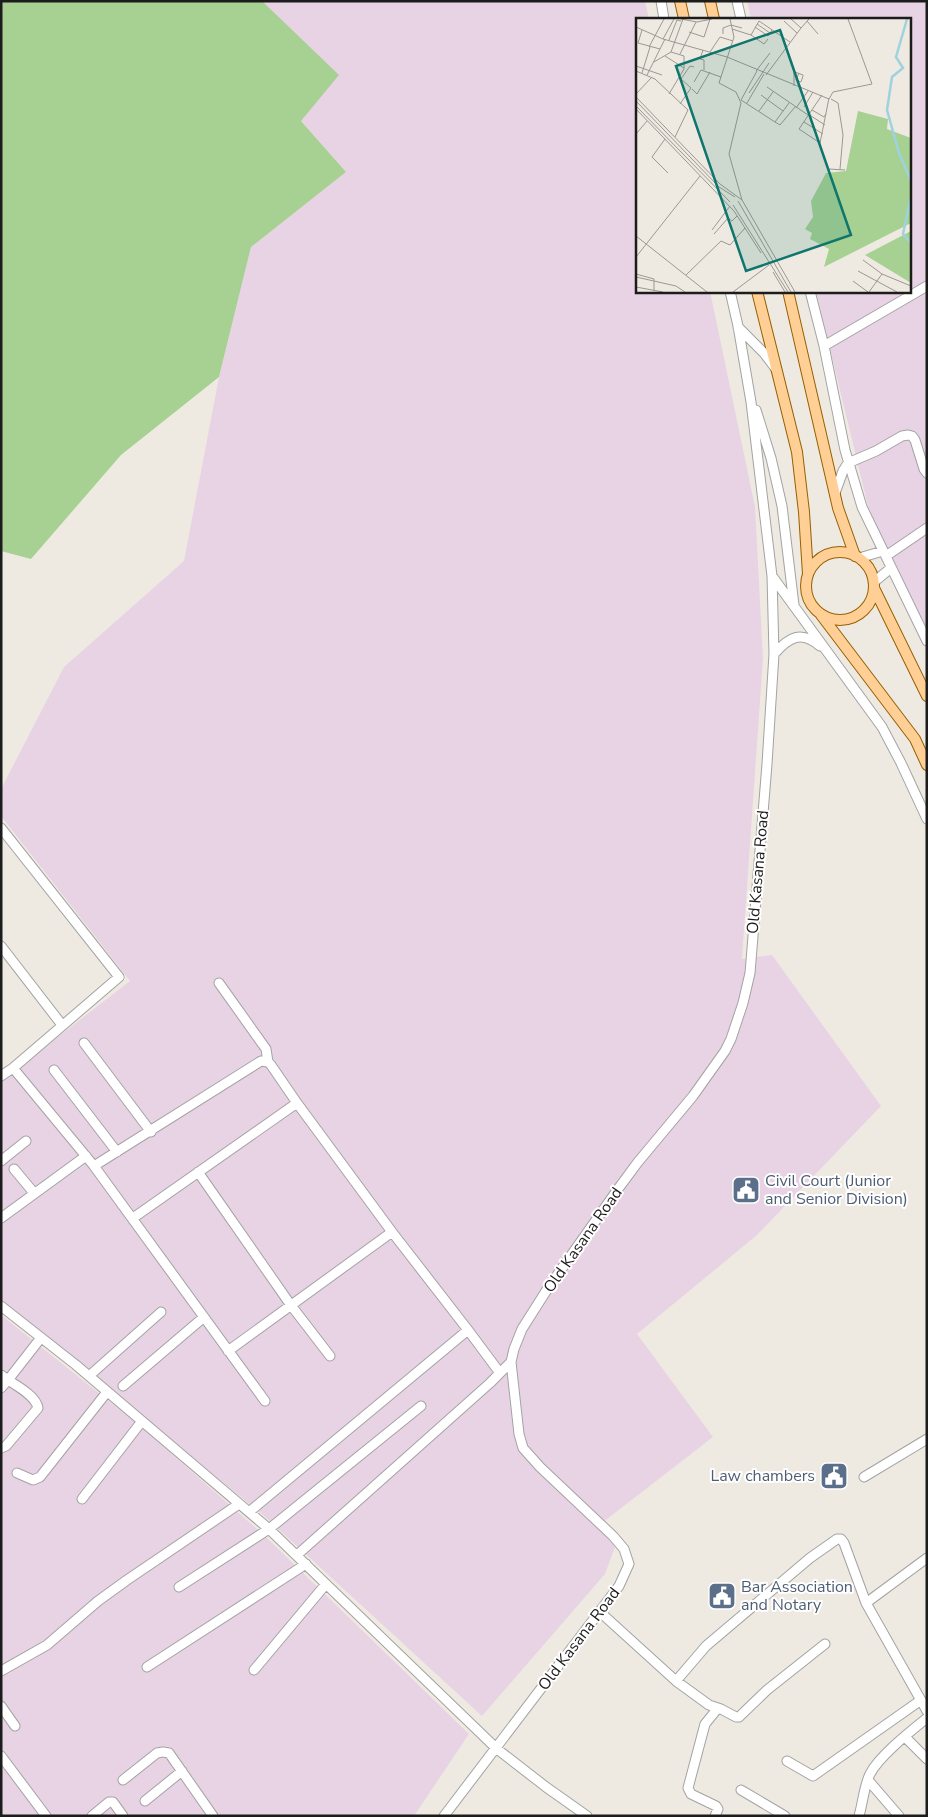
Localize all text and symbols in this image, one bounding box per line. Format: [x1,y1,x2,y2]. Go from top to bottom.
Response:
inset map [636,18,910,292]
street label: Old Kasana Road [742,809,774,935]
place label: Civil Court (Junior and Senior Division) [765,1170,908,1210]
public building icon: Civil Court (Junior and Senior Division) [731,1175,761,1205]
street label: Old Kasana Road [538,1183,628,1297]
public building icon: Law chambers [819,1461,849,1491]
place label: Law chambers [710,1465,815,1487]
place label: Bar Association and Notary [741,1576,853,1616]
public building icon: Bar Association and Notary [707,1581,737,1611]
street label: Old Kasana Road [533,1583,625,1695]

